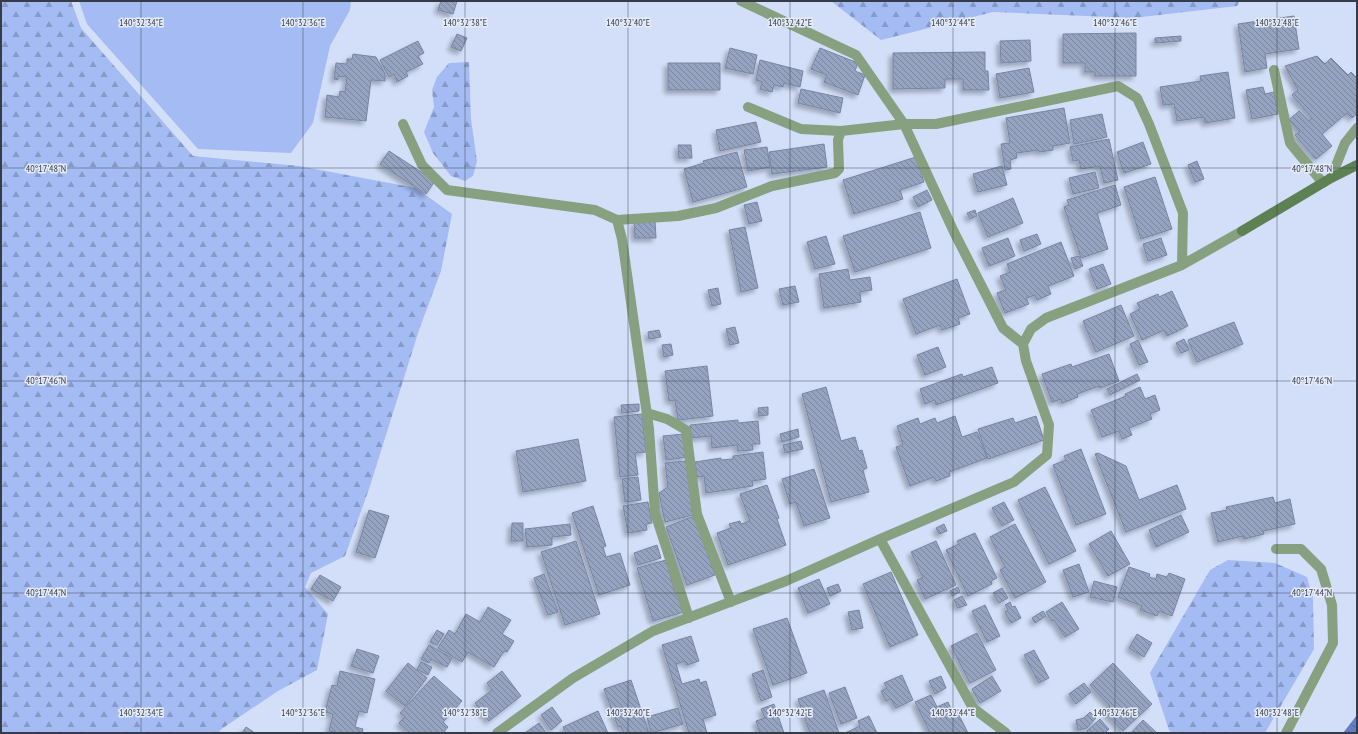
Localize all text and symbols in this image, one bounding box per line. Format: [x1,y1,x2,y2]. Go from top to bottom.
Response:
text: 140°32'34"E [119,16,163,29]
text: 140°32'36"E [281,16,325,29]
text: 140°32'38"E [443,16,487,29]
text: 140°32'40"E [606,16,650,29]
text: 140°32'42"E [768,16,812,29]
text: 140°32'44"E [931,16,975,29]
text: 140°32'46"E [1093,16,1137,29]
text: 140°32'48"E [1255,16,1299,29]
text: 40°17'48"N [26,162,66,175]
text: 40°17'48"N [1292,162,1332,175]
text: 40°17'46"N [26,374,66,387]
text: 40°17'46"N [1292,374,1332,387]
text: 40°17'44"N [26,586,66,599]
text: 40°17'44"N [1292,586,1332,599]
text: 140°32'34"E [119,706,163,719]
text: 140°32'36"E [281,706,325,719]
text: 140°32'38"E [443,706,487,719]
text: 140°32'40"E [606,706,650,719]
text: 140°32'42"E [768,706,812,719]
text: 140°32'44"E [931,706,975,719]
text: 140°32'46"E [1093,706,1137,719]
text: 140°32'48"E [1255,706,1299,719]

